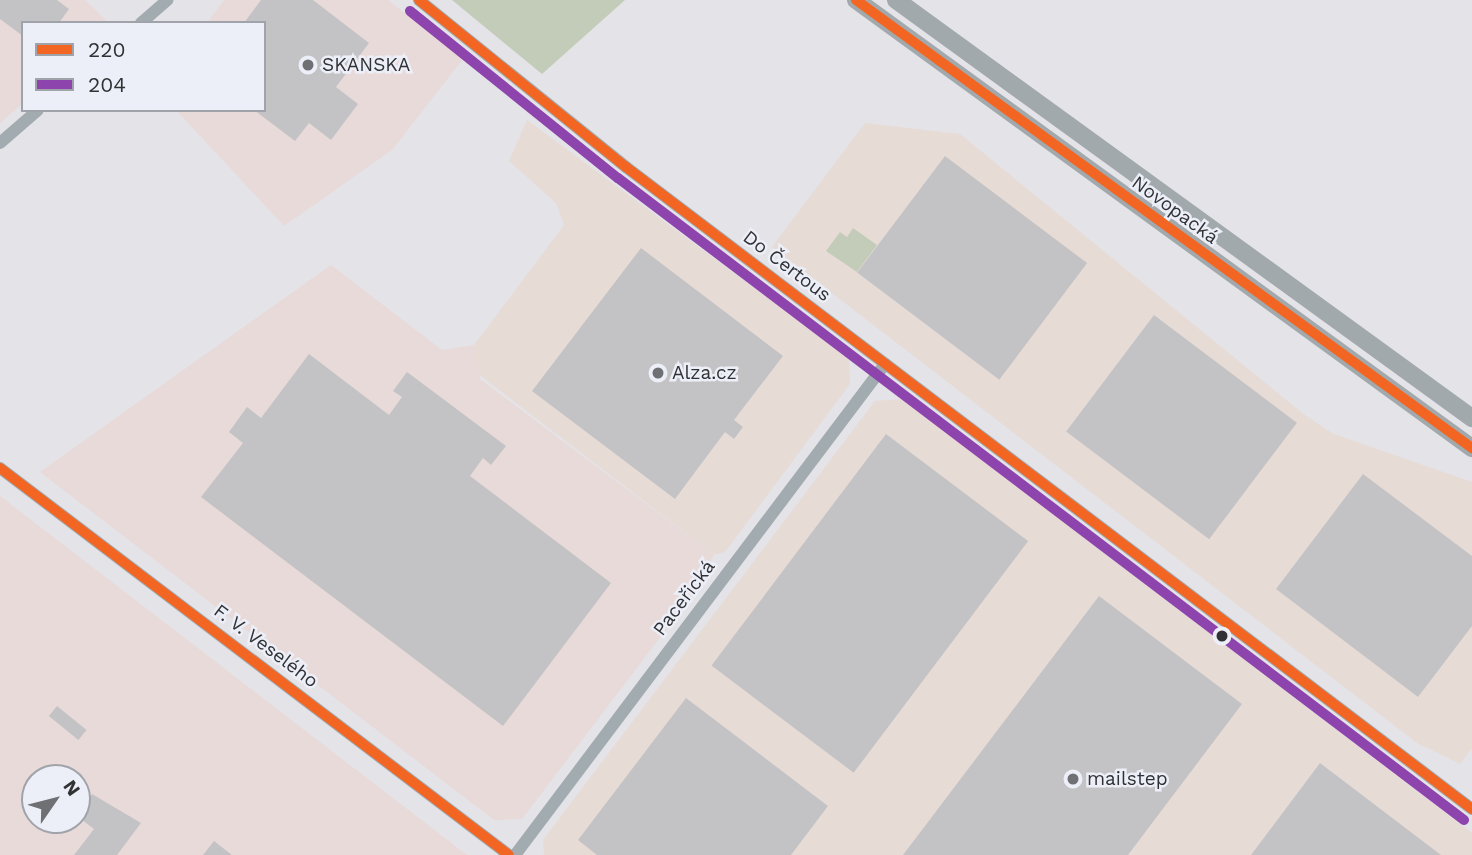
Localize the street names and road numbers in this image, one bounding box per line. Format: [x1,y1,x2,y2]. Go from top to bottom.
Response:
street label: Novopacká [1127,171,1223,249]
street label: Do Čertous [739,226,835,306]
street label: Paceřická [648,556,720,640]
street label: F. V. Veselého [209,599,323,693]

